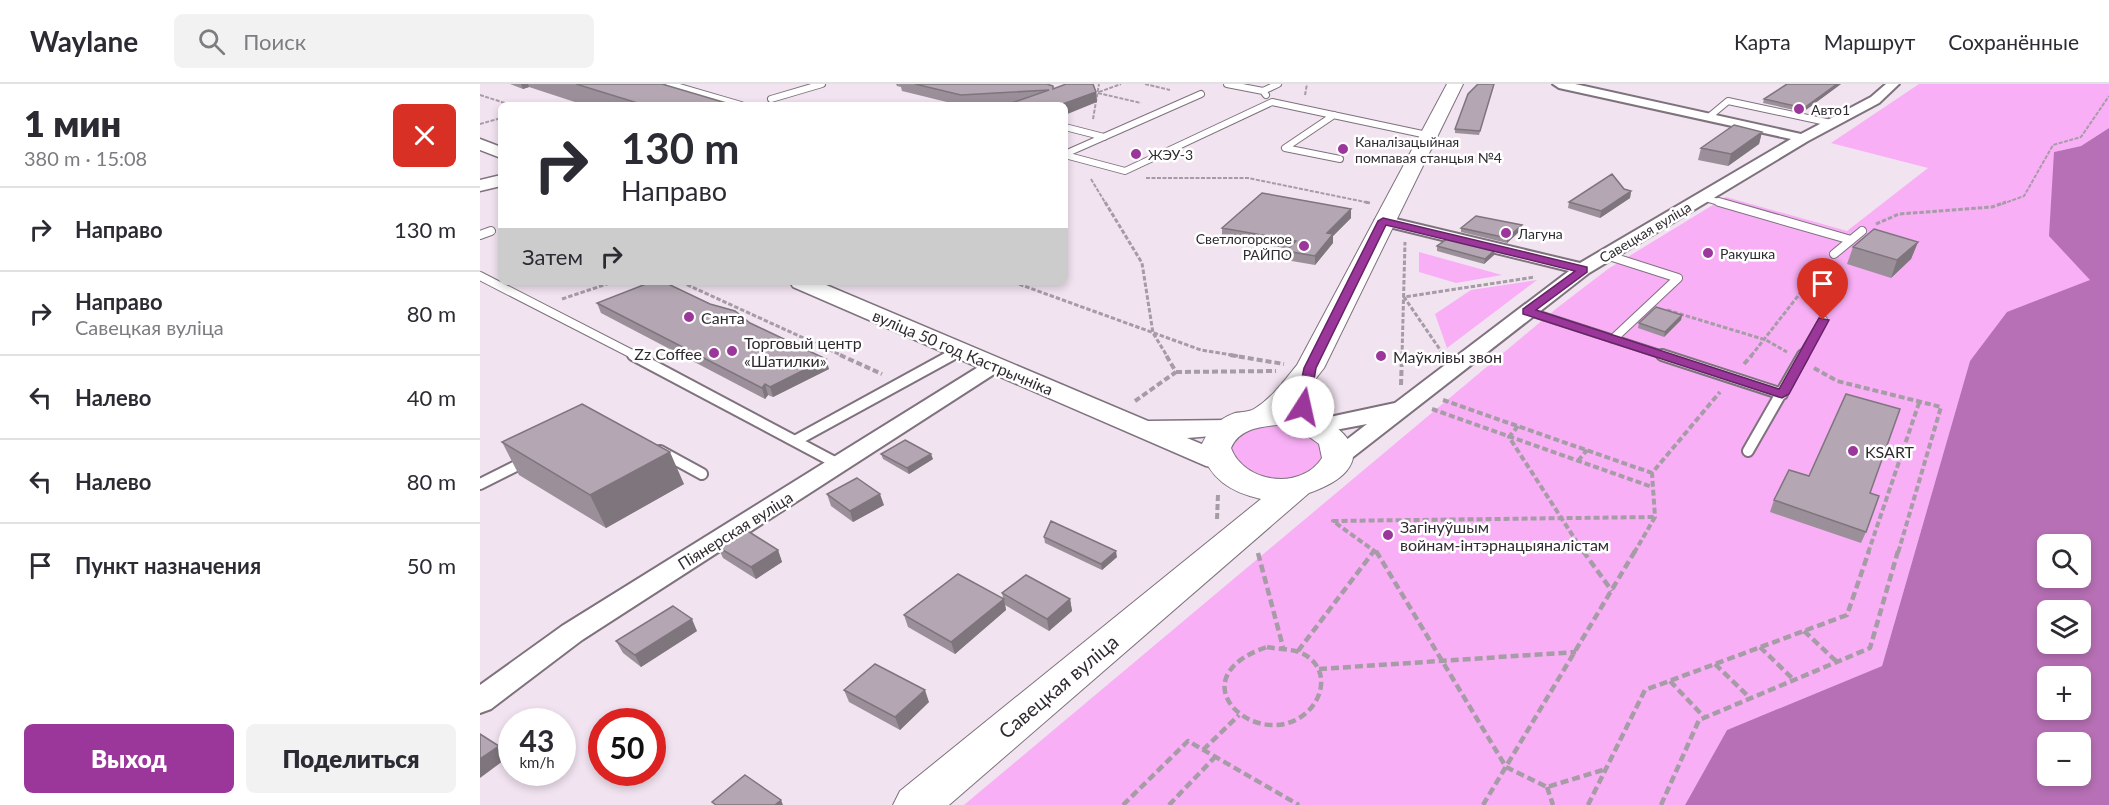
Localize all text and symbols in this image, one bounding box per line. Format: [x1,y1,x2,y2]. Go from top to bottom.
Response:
search box [174,14,594,68]
text: Waylane [30,24,138,58]
icon: search [195,25,228,58]
text: Поиск [243,28,306,55]
text: Карта [1734,29,1791,54]
text: Маршрут [1824,29,1915,54]
text: Сохранённые [1948,29,2079,54]
text: 1 мин [24,101,121,145]
place label: Авто1 [1811,101,1850,118]
marker: Авто1 [1792,102,1806,116]
button: close [393,104,456,167]
text: 130 m [621,123,739,173]
icon: right [522,126,600,204]
place label: Каналізацыйная помпавая станцыя №4 [1355,133,1502,166]
marker: Каналізацыйная помпавая станцыя №4 [1336,142,1350,156]
text: 380 m · 15:08 [24,146,147,170]
place label: ЖЭУ-3 [1148,146,1193,163]
marker: ЖЭУ-3 [1129,147,1143,161]
text: Направо [621,174,727,207]
street label: Савецкая вуліца [1596,198,1694,266]
icon: right [24,213,57,246]
text: Направо [75,216,163,243]
text: 130 m [394,216,456,243]
place label: Лагуна [1517,225,1563,242]
marker: Лагуна [1499,226,1513,240]
place label: Светлогорское РАЙПО [1196,230,1292,263]
marker: Светлогорское РАЙПО [1297,239,1311,253]
icon: right [595,240,628,273]
text: Затем [522,243,583,270]
place label: Ракушка [1720,245,1775,262]
marker: Ракушка [1701,246,1715,260]
pin [1797,258,1848,320]
icon: arrive [1806,267,1839,300]
text: Направо [75,288,163,315]
icon: right [24,297,57,330]
text: 80 m [407,300,456,327]
street label: вуліца 50 год Кастрычніка [870,305,1056,399]
place label: Санта [701,308,745,327]
marker: Санта [682,310,696,324]
text: Савецкая вуліца [75,315,224,339]
place label: Торговый центр «Шатилки» [744,333,862,370]
place label: Zz Coffee [634,344,702,363]
marker: Торговый центр «Шатилки» [725,344,739,358]
marker: Zz Coffee [707,346,721,360]
place label: Маўклівы звон [1393,347,1502,366]
marker: Маўклівы звон [1374,349,1388,363]
position arrow [1271,375,1335,439]
icon: left [24,381,57,414]
text: Налево [75,384,151,411]
text: 40 m [407,384,456,411]
place label: KSART [1865,442,1915,461]
marker: KSART [1846,444,1860,458]
icon: left [24,465,57,498]
text: Налево [75,468,151,495]
text: 80 m [407,468,456,495]
street label: Піянерская вуліца [674,487,796,573]
place label: Загінуўшым войнам-інтэрнацыяналістам [1400,517,1609,554]
marker: Загінуўшым войнам-інтэрнацыяналістам [1381,528,1395,542]
map controls [2037,534,2091,786]
button: search [2037,534,2091,588]
icon: arrive [24,549,57,582]
text: Пункт назначения [75,552,261,579]
text: 50 m [407,552,456,579]
button: layers [2037,600,2091,654]
street label: Савецкая вуліца [993,629,1123,743]
button: + [2037,666,2091,720]
speed limit sign: 50 [588,708,666,786]
text: 43 [520,722,554,758]
button: Выход [24,724,234,793]
button: Поделиться [246,724,456,793]
button: − [2037,732,2091,786]
text: km/h [519,753,555,771]

